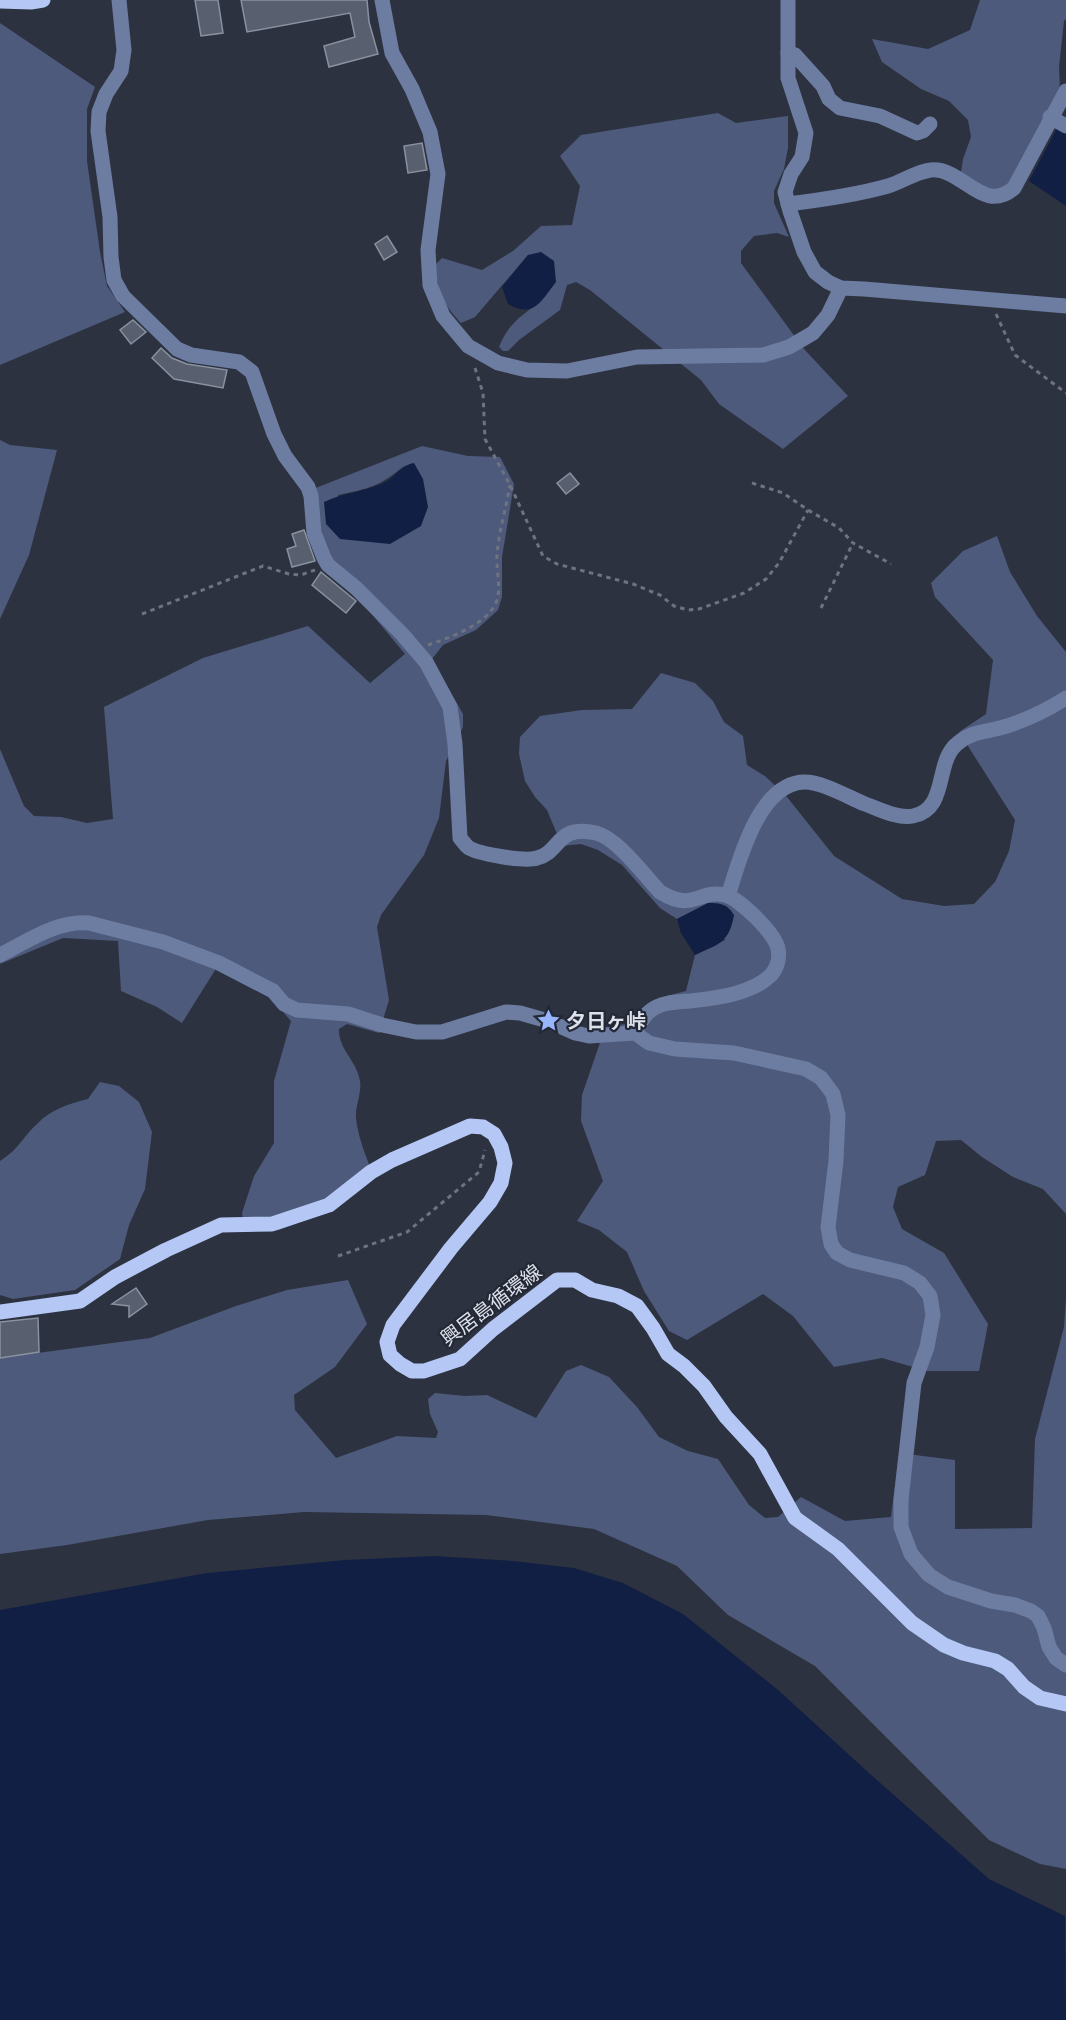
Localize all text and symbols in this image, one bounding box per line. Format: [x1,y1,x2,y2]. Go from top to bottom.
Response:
place label: 夕日ヶ峠 [566,1007,646,1037]
place icon: 夕日ヶ峠 [535,1008,561,1034]
street label: 興居島循環線 [435,1258,549,1354]

